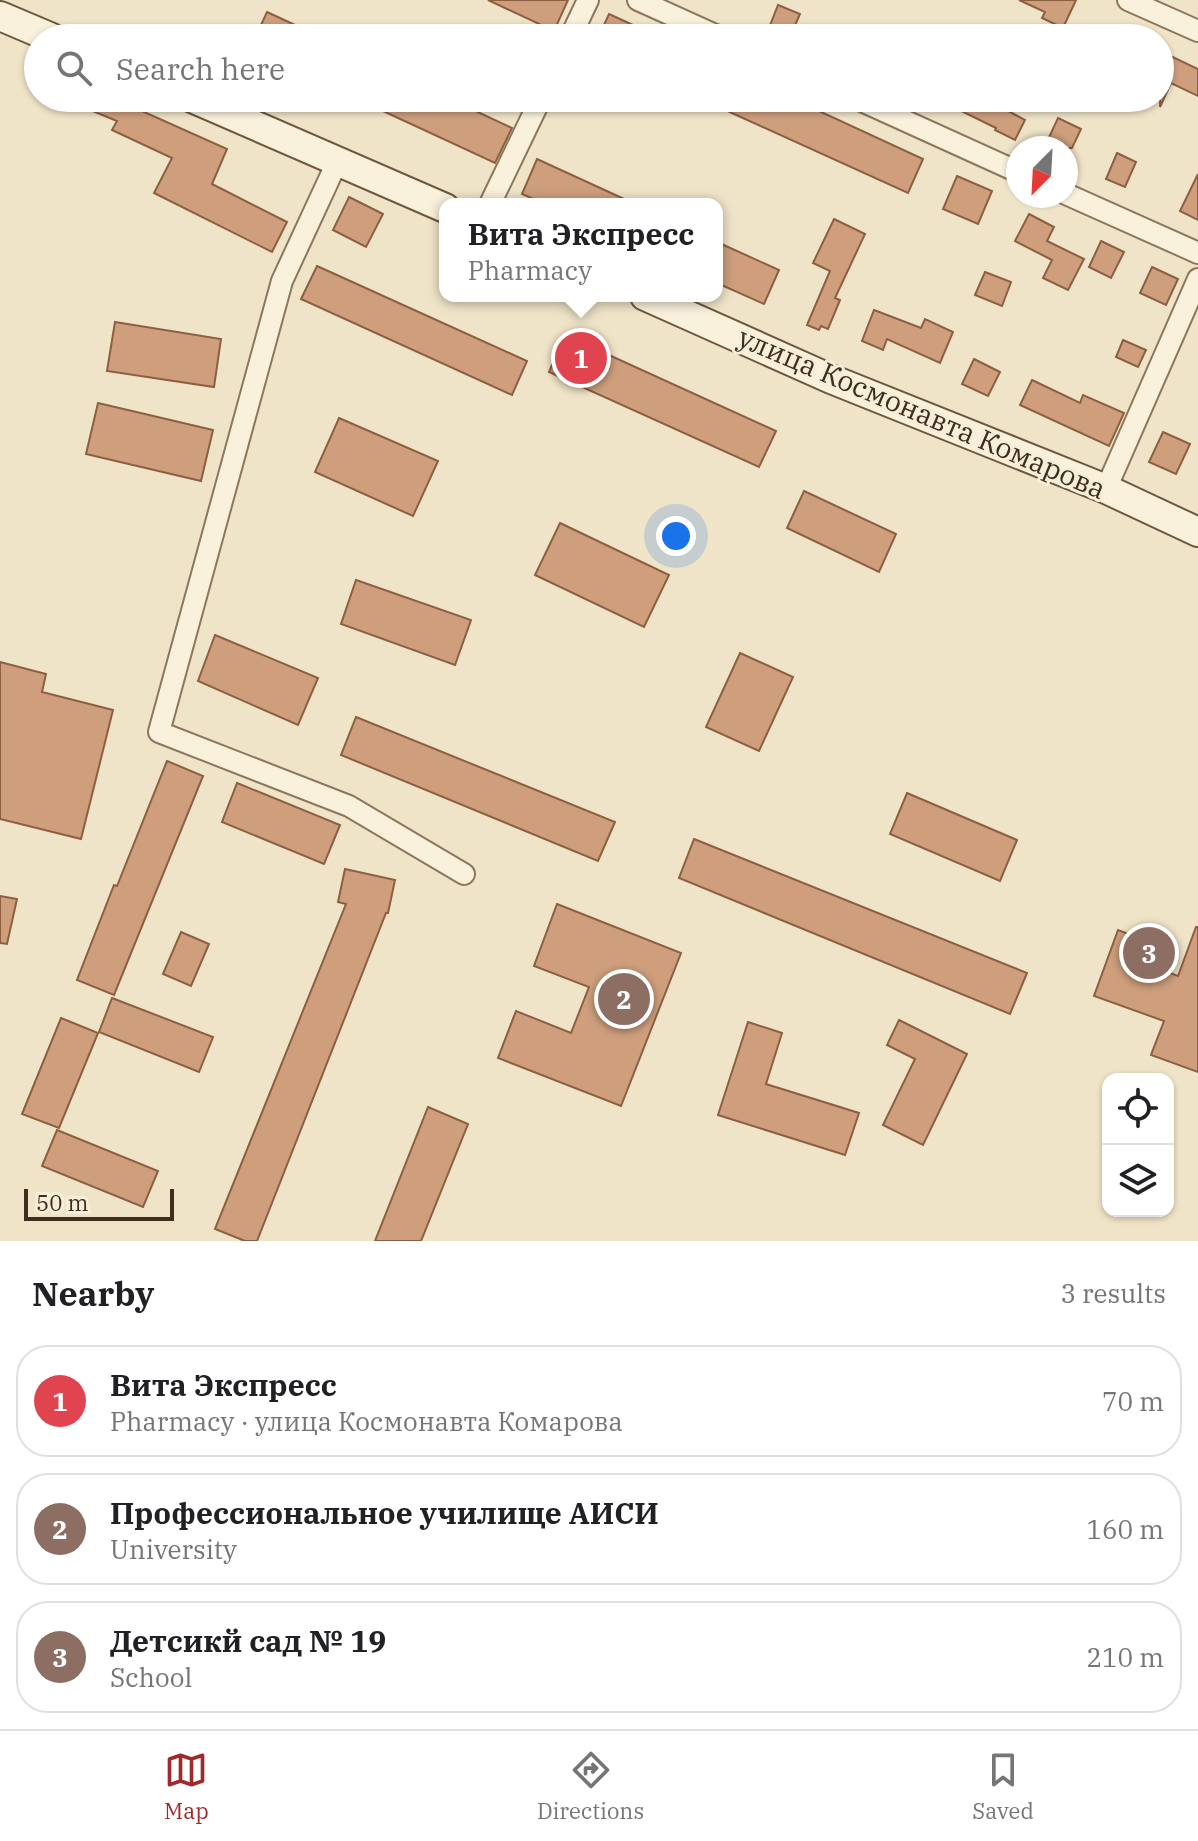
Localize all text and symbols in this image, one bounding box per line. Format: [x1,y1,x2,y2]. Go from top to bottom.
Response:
search box [24,24,1174,112]
icon: search [52,46,96,90]
text: Search here [116,49,285,88]
north arrow [1006,136,1078,208]
popup [439,198,723,302]
text: Вита Экспресс [468,214,694,253]
text: Pharmacy [468,253,592,287]
street label: улица Космонавта Комарова [733,318,1112,507]
pin: 1 [555,328,607,388]
your location [656,516,696,556]
pin: 3 [1123,923,1175,983]
pin: 2 [598,969,650,1029]
map controls [1102,1073,1174,1217]
button: locate [1102,1073,1174,1145]
button: layers [1102,1145,1174,1217]
scale bar [24,1185,174,1221]
text: 50 m [36,1188,88,1217]
text: Nearby [32,1271,154,1315]
text: 3 results [1060,1276,1166,1310]
text: Вита Экспресс [110,1365,337,1404]
text: 1 [52,1384,68,1418]
text: 70 m [1102,1384,1164,1418]
text: Pharmacy · улица Космонавта Комарова [110,1404,623,1438]
text: Профессиональное училище АИСИ [110,1493,659,1532]
text: 2 [52,1512,68,1546]
text: 160 m [1086,1512,1164,1546]
text: University [110,1532,237,1566]
text: Детсикй сад № 19 [110,1621,386,1660]
text: 3 [52,1640,68,1674]
text: 210 m [1086,1640,1164,1674]
text: School [110,1660,192,1694]
tab: Map [164,1748,209,1825]
tab: Directions [537,1748,644,1825]
tab: Saved [972,1748,1034,1825]

